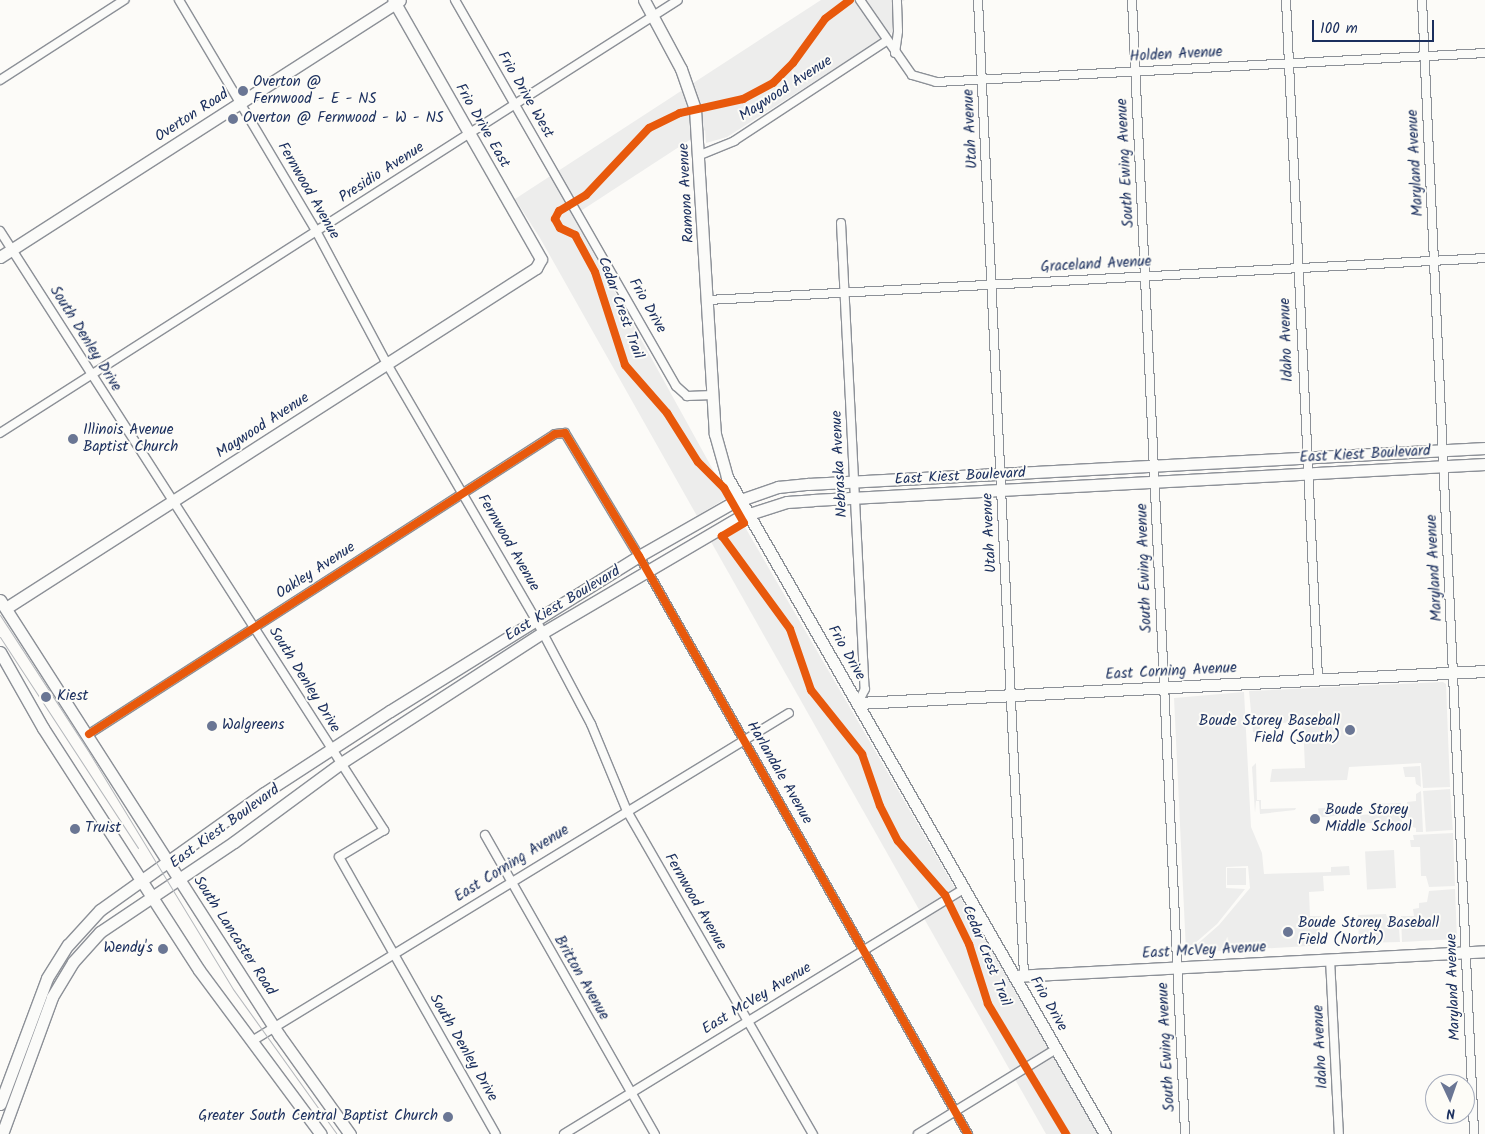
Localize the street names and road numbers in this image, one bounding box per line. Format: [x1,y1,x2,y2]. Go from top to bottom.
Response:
street label: Holden Avenue [1129,44,1223,66]
street label: Frio Drive West [493,48,557,142]
street label: Maywood Avenue [736,52,836,126]
street label: Frio Drive East [451,81,513,171]
street label: Overton Road [152,86,232,146]
street label: Utah Avenue [960,89,982,169]
street label: South Ewing Avenue [1114,98,1138,228]
street label: Maryland Avenue [1404,109,1428,217]
street label: Fernwood Avenue [273,139,343,243]
street label: Presidio Avenue [336,139,428,207]
street label: Ramona Avenue [675,143,699,243]
street label: Graceland Avenue [1040,253,1152,277]
street label: Cedar Crest Trail [593,254,647,362]
street label: Frio Drive [624,275,670,337]
street label: South Denley Drive [45,283,125,395]
street label: Idaho Avenue [1277,298,1297,382]
street label: Maywood Avenue [213,389,313,463]
street label: Nebraska Avenue [828,410,852,518]
street label: East Kiest Boulevard [1299,443,1431,467]
street label: East Kiest Boulevard [894,465,1026,489]
street label: Fernwood Avenue [473,491,543,595]
street label: Utah Avenue [979,493,1001,573]
street label: South Ewing Avenue [1134,503,1156,633]
street label: Maryland Avenue [1423,514,1447,622]
street label: Oakley Avenue [273,539,359,603]
street label: East Kiest Boulevard [502,562,624,646]
street label: Frio Drive [823,622,869,684]
street label: South Denley Drive [264,624,344,736]
street label: East Corning Avenue [1105,660,1237,684]
street label: Harlandale Avenue [742,718,816,828]
street label: East Kiest Boulevard [167,781,283,873]
street label: East Corning Avenue [451,821,573,907]
street label: Fernwood Avenue [660,850,730,954]
street label: South Lancaster Road [189,873,279,999]
street label: Cedar Crest Trail [958,903,1014,1009]
street label: Britton Avenue [550,933,612,1023]
street label: Maryland Avenue [1443,933,1465,1041]
street label: East McVey Avenue [1141,939,1267,963]
street label: East McVey Avenue [699,959,815,1039]
street label: Frio Drive [1025,973,1071,1035]
street label: South Ewing Avenue [1155,982,1179,1112]
street label: South Denley Drive [425,991,501,1105]
street label: Idaho Avenue [1310,1004,1332,1090]

